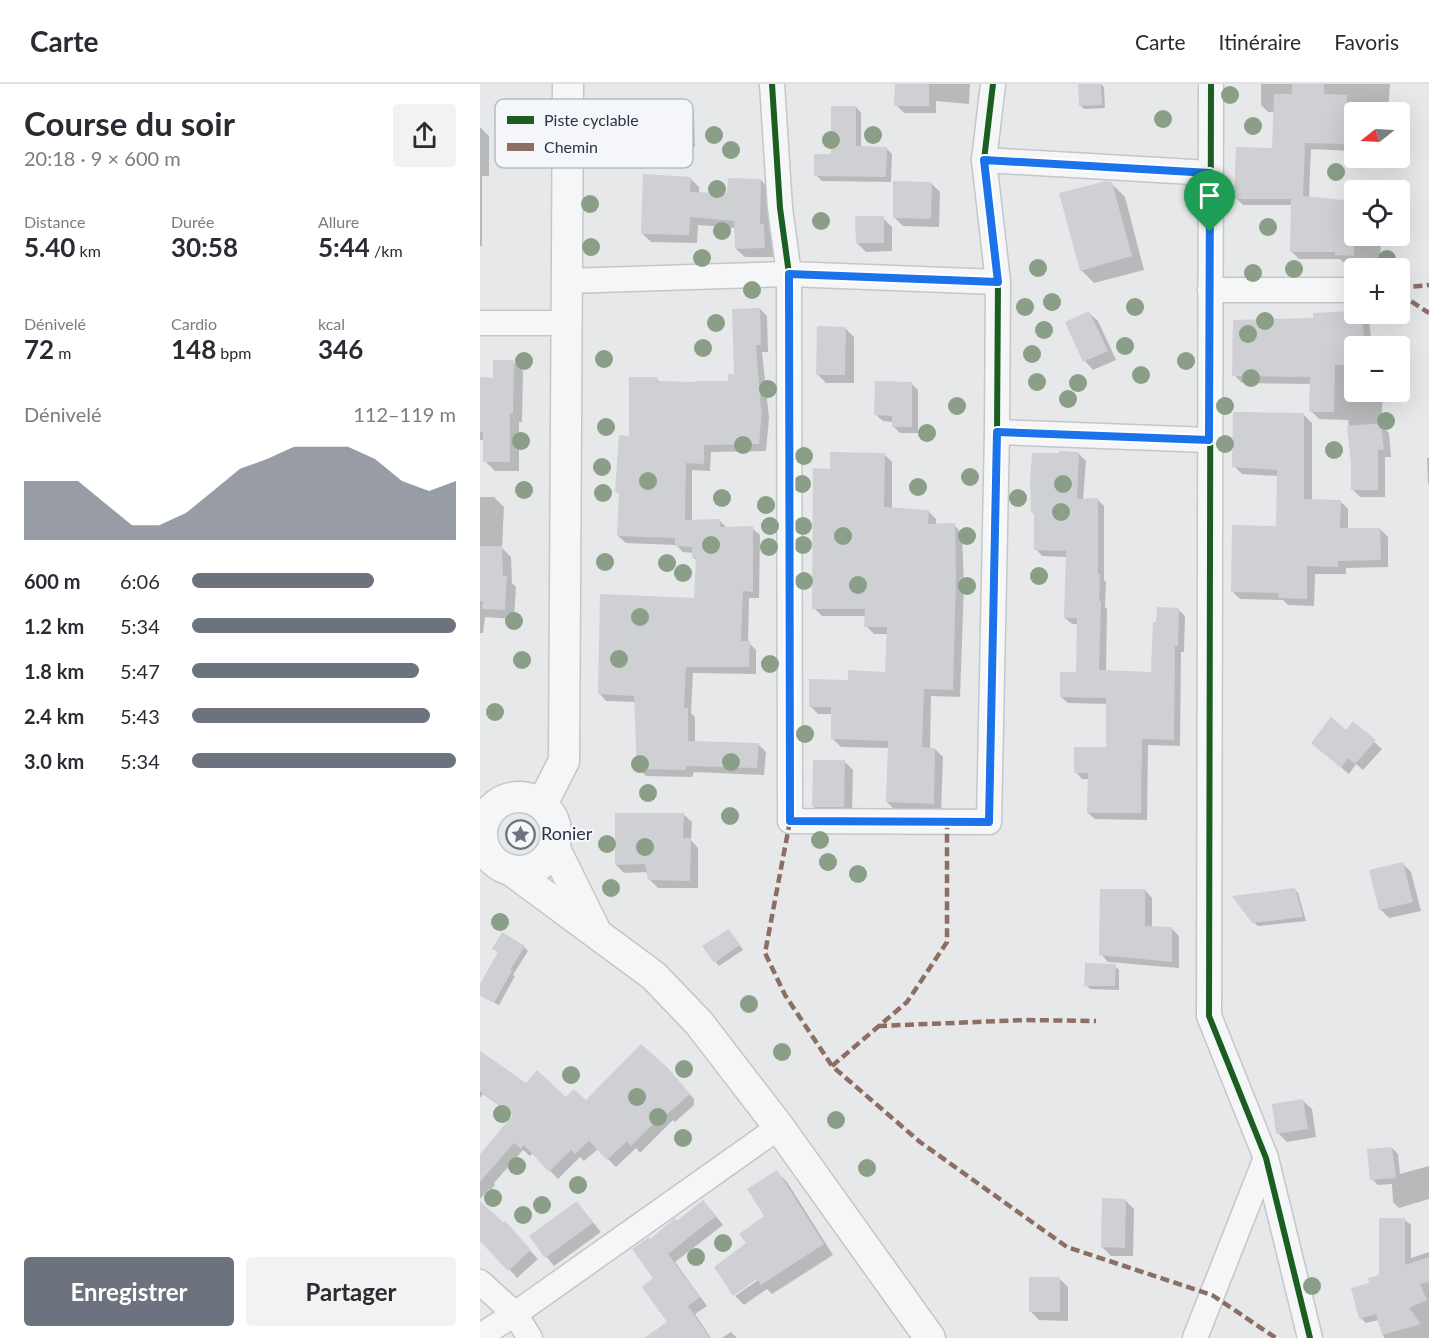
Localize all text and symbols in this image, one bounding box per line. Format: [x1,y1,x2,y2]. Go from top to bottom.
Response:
text: Carte [30,24,98,58]
text: Carte [1135,29,1186,54]
text: Itinéraire [1219,29,1301,54]
text: Favoris [1334,29,1399,54]
legend [495,99,693,168]
north arrow [1344,102,1410,168]
map controls [1344,102,1410,402]
text: Course du soir [24,103,235,143]
button: share [393,104,456,167]
text: Piste cyclable [544,110,639,129]
text: Chemin [544,137,598,156]
text: 20:18 · 9 × 600 m [24,146,181,170]
pin [1184,170,1235,232]
icon: arrive [1193,179,1226,212]
button: locate [1344,180,1410,246]
text: Distance [24,212,85,231]
text: Durée [171,212,214,231]
text: Allure [318,212,359,231]
text: 5.40 [24,231,75,263]
text: 30:58 [171,231,238,263]
text: 5:44 [318,231,370,263]
text: km [75,241,101,260]
text: /km [370,241,403,260]
button: + [1344,258,1410,324]
text: Dénivelé [24,314,86,333]
text: Cardio [171,314,217,333]
text: kcal [318,314,345,333]
text: 72 [24,333,54,365]
text: 148 [171,333,216,365]
text: 346 [318,333,363,365]
button: − [1344,336,1410,402]
text: m [54,343,71,362]
text: bpm [216,343,251,362]
text: Dénivelé [24,402,101,426]
text: 112–119 m [353,402,456,426]
text: 600 m [24,569,80,593]
text: 6:06 [120,569,160,593]
text: 1.2 km [24,614,84,638]
text: 5:34 [120,614,160,638]
text: 1.8 km [24,659,84,683]
text: 5:47 [120,659,160,683]
text: 2.4 km [24,704,84,728]
text: 5:43 [120,704,160,728]
text: 3.0 km [24,749,84,773]
text: 5:34 [120,749,160,773]
place icon: Ronier [504,818,536,850]
place label: Ronier [541,822,593,844]
button: Enregistrer [24,1257,234,1326]
button: Partager [246,1257,456,1326]

